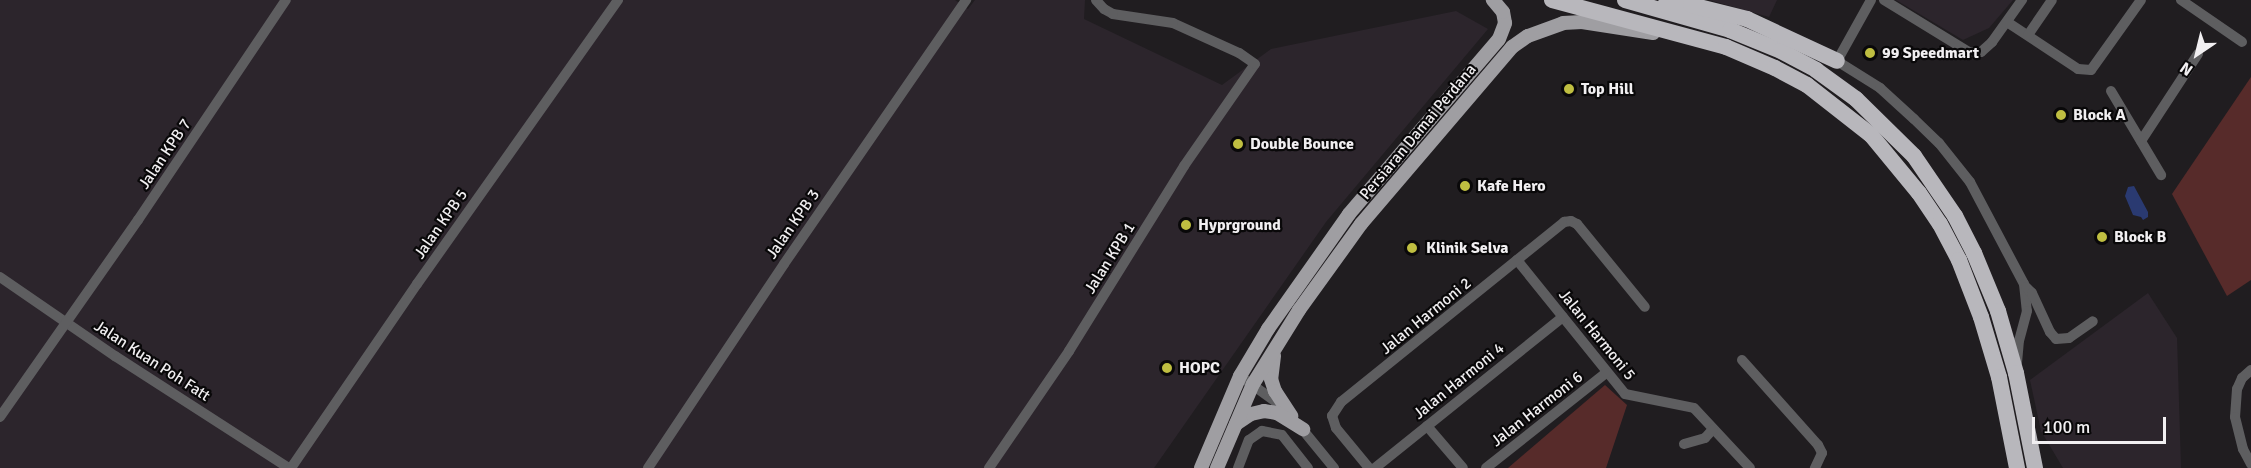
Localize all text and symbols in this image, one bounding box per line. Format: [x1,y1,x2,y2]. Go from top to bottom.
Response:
north arrow [2167,24,2227,84]
place label: 99 Speedmart [1882,43,1979,63]
marker: 99 Speedmart [1863,46,1877,60]
text: N [2176,57,2197,80]
street label: Persiaran Damai Perdana [1356,60,1480,204]
place label: Top Hill [1581,79,1634,99]
marker: Top Hill [1562,82,1576,96]
place label: Block A [2073,105,2126,125]
marker: Block A [2054,108,2068,122]
street label: Jalan KPB 7 [135,115,195,193]
place label: Double Bounce [1250,134,1354,154]
marker: Double Bounce [1231,137,1245,151]
place label: Kafe Hero [1477,176,1546,196]
marker: Kafe Hero [1458,179,1472,193]
street label: Jalan KPB 5 [410,186,472,262]
street label: Jalan KPB 3 [762,186,824,262]
place label: Hyprground [1198,215,1281,235]
marker: Hyprground [1179,218,1193,232]
street label: Jalan KPB 1 [1081,219,1139,297]
place label: Block B [2114,227,2166,247]
marker: Block B [2095,230,2109,244]
place label: Klinik Selva [1426,238,1508,258]
marker: Klinik Selva [1403,239,1421,257]
street label: Jalan Harmoni 2 [1377,274,1475,358]
street label: Jalan Harmoni 5 [1555,286,1639,384]
street label: Jalan Kuan Poh Fatt [90,316,214,406]
street label: Jalan Harmoni 4 [1410,339,1508,423]
place label: HOPC [1179,358,1220,378]
marker: HOPC [1160,361,1174,375]
street label: Jalan Harmoni 6 [1487,367,1587,451]
scale bar [2035,405,2168,443]
text: 100 m [2043,416,2090,438]

